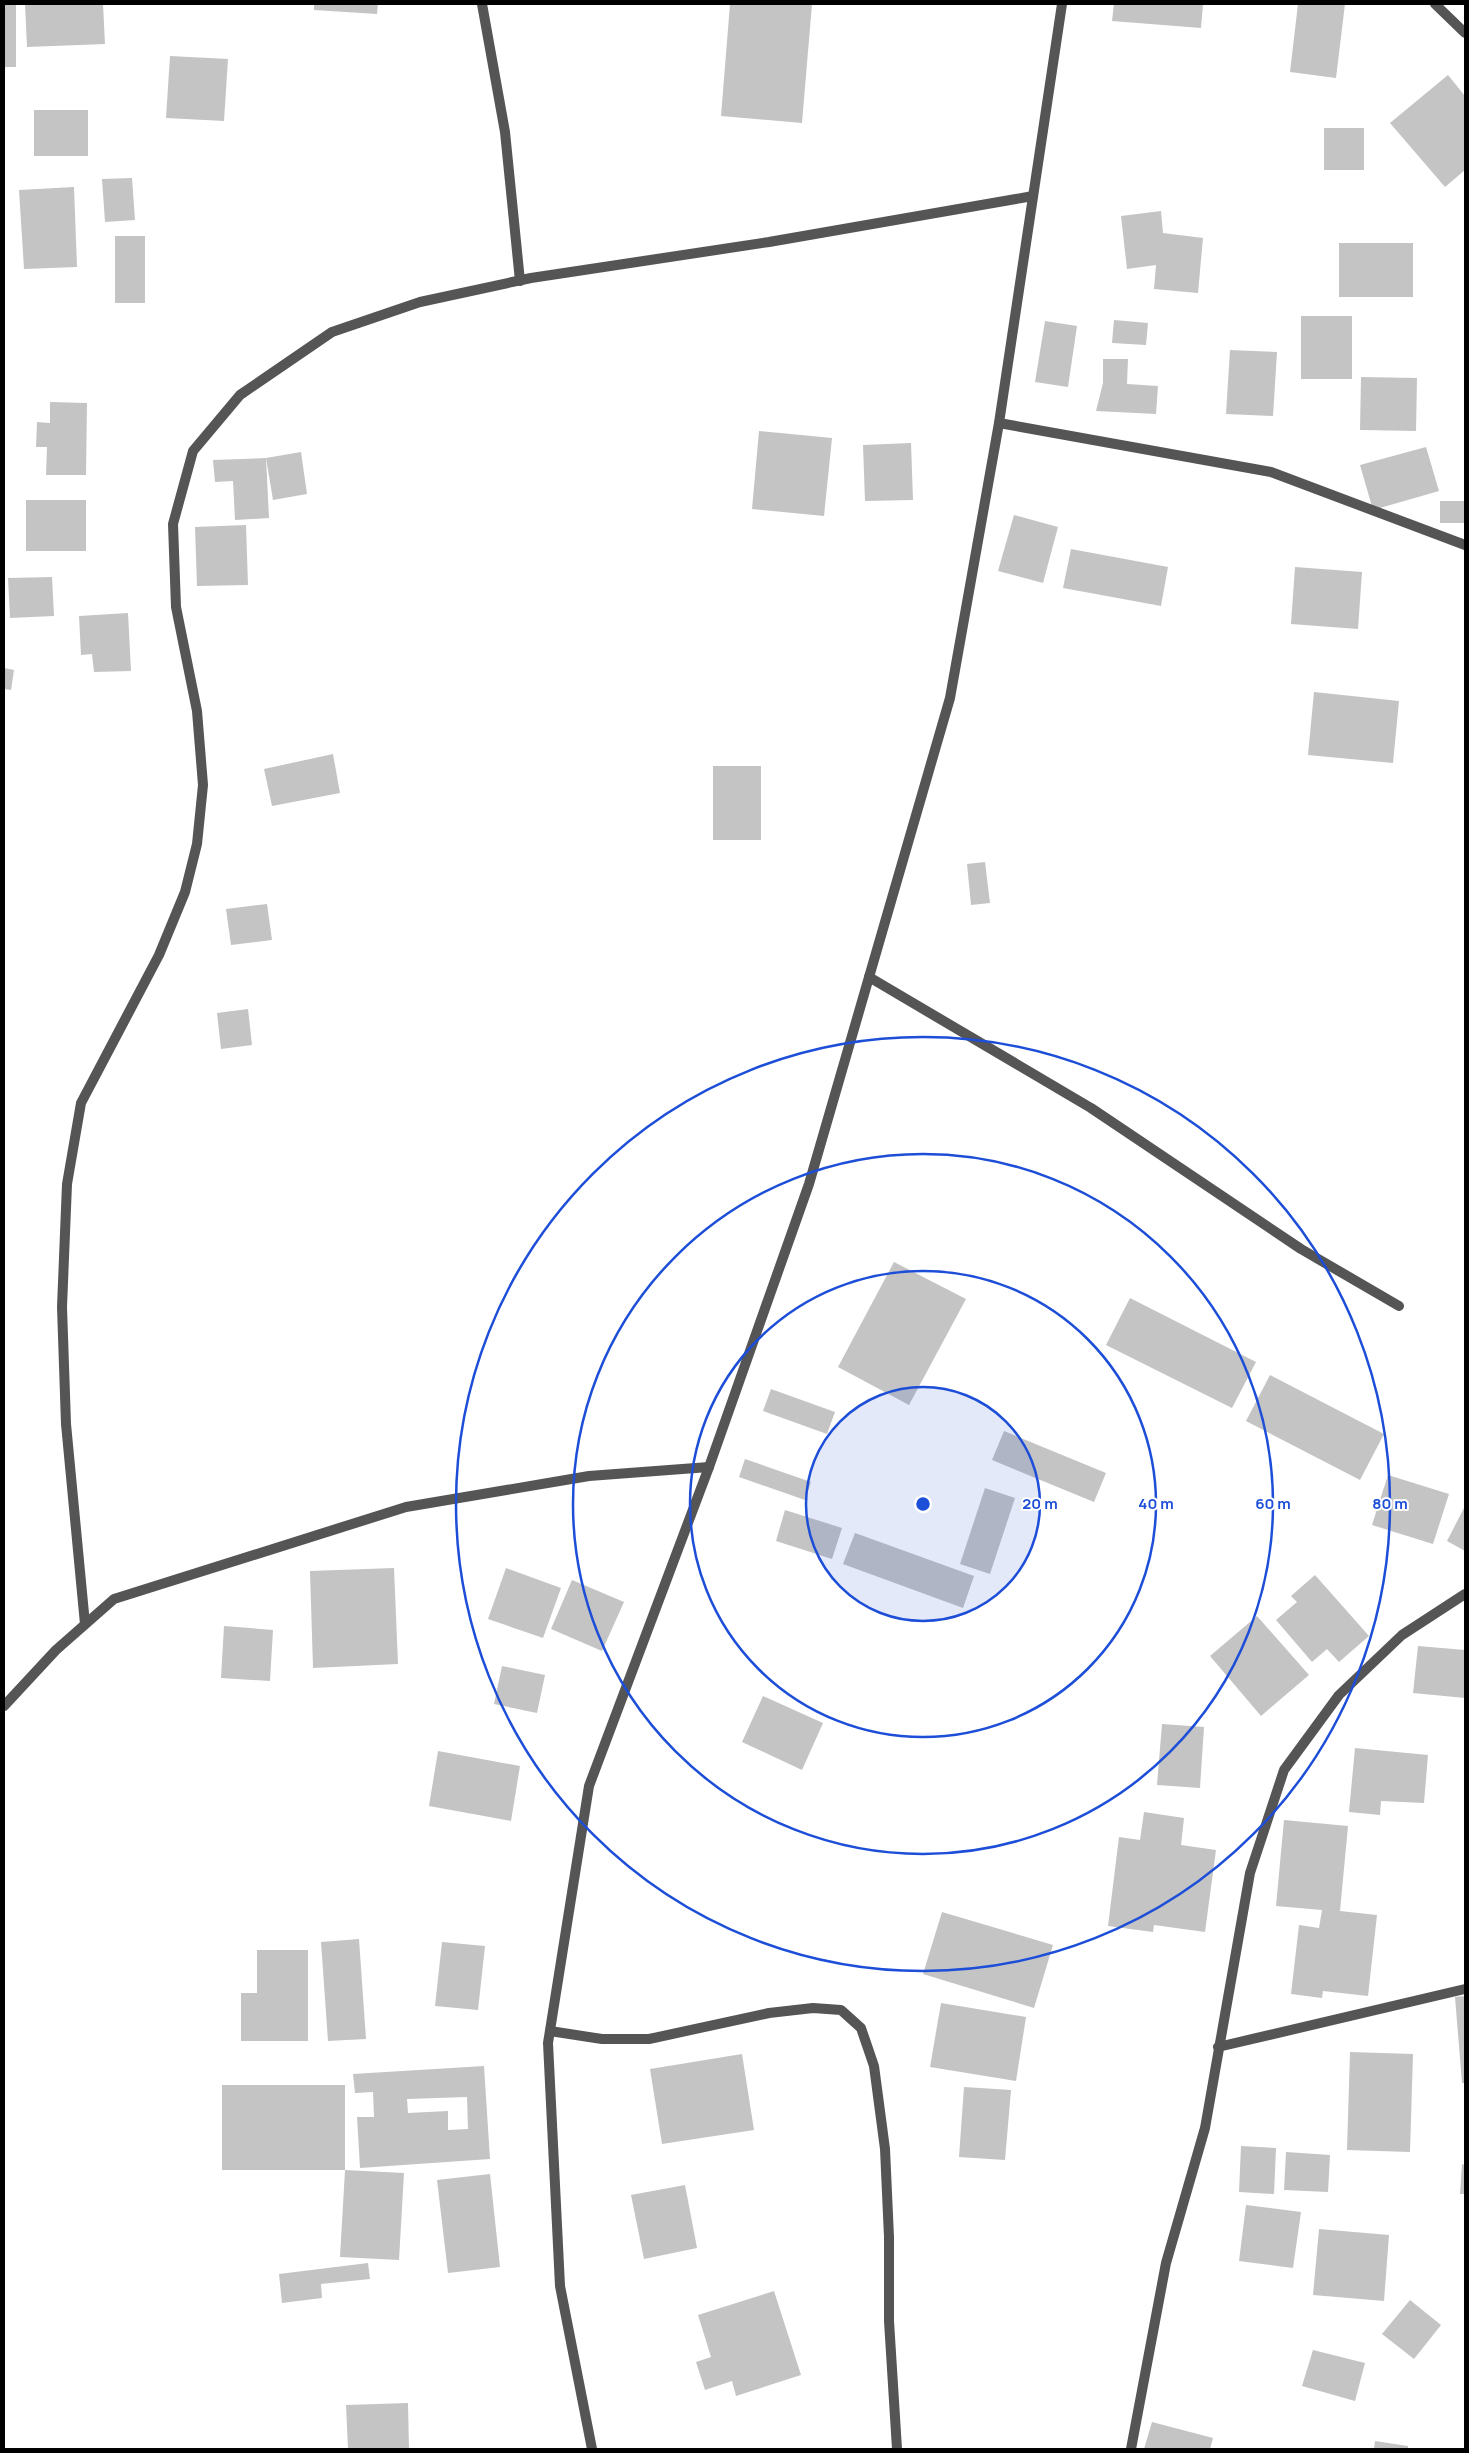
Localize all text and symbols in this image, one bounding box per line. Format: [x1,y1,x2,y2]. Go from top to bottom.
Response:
text: 20 m [1022,1493,1058,1514]
text: 40 m [1138,1493,1174,1514]
text: 60 m [1255,1493,1291,1514]
text: 80 m [1372,1493,1408,1514]
centre of rings [914,1495,932,1513]

